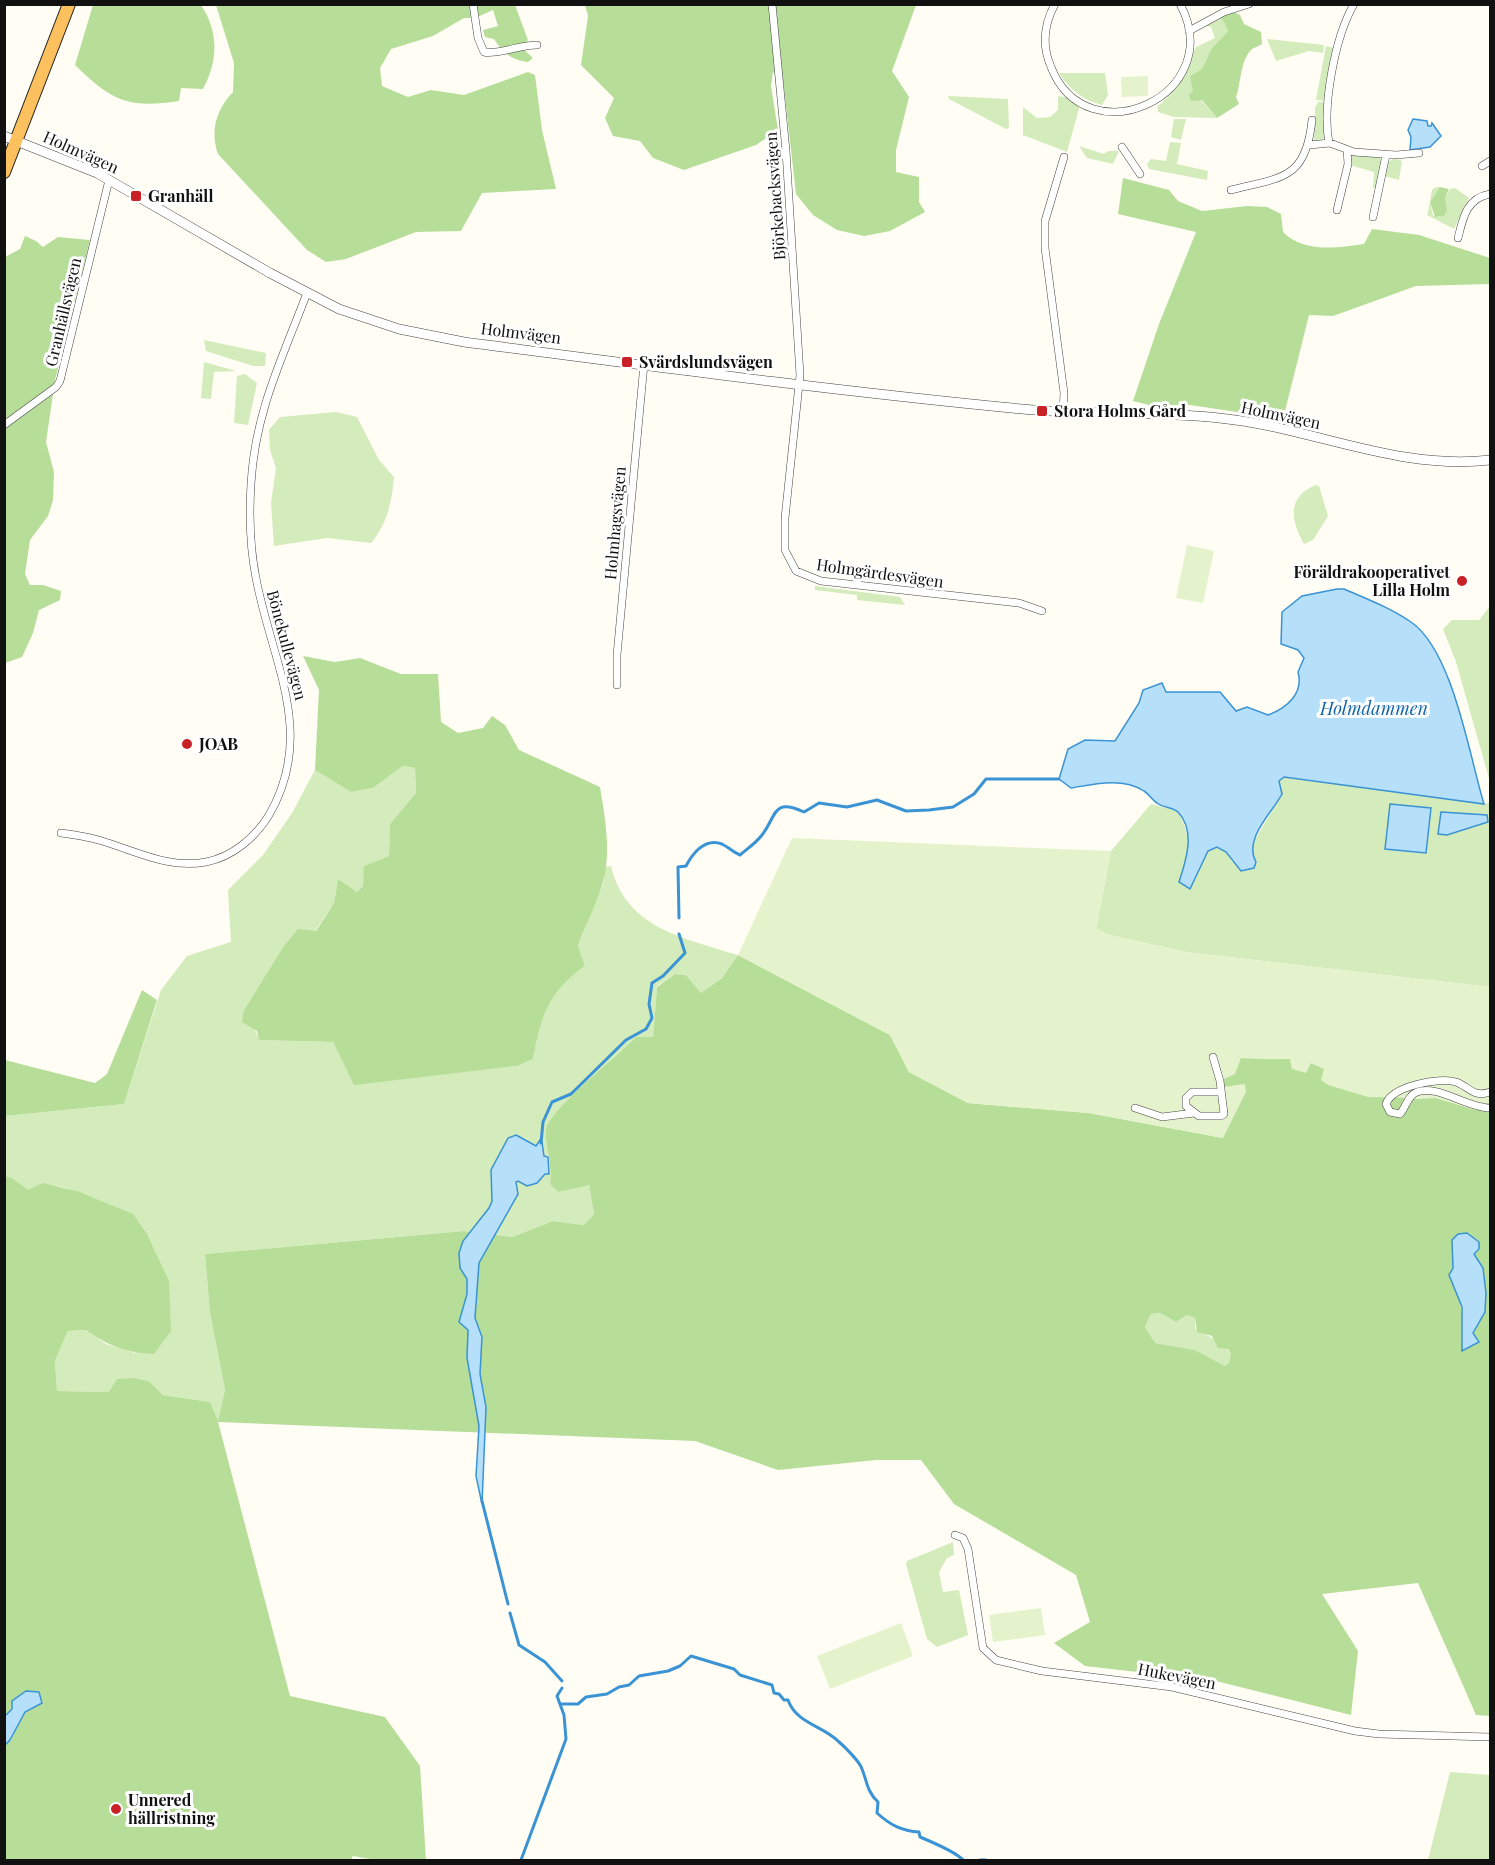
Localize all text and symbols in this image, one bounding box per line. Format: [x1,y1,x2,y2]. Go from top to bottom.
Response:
street label: Holmvägen [40,126,123,178]
street label: Björkebacksvägen [760,131,789,261]
place label: Granhäll [148,185,213,206]
marker: Granhäll [129,189,143,203]
street label: Granhällsvägen [40,255,85,368]
street label: Holmvägen [480,317,563,348]
place label: Svärdslundsvägen [639,351,773,372]
marker: Svärdslundsvägen [620,355,634,369]
street label: Holmvägen [1239,396,1323,433]
place label: Stora Holms Gård [1054,400,1187,421]
marker: Stora Holms Gård [1035,404,1049,418]
street label: Holmhagsvägen [599,465,630,581]
street label: Holmgärdesvägen [815,553,945,592]
place label: Föräldrakooperativet Lilla Holm [1293,561,1451,600]
marker: Föräldrakooperativet Lilla Holm [1455,574,1469,588]
street label: Bönekullevägen [263,588,312,703]
water label: Holmdammen [1319,696,1428,720]
place label: JOAB [198,733,238,754]
marker: JOAB [180,737,194,751]
street label: Hukevägen [1136,1658,1218,1693]
place label: Unnered hällristning [128,1789,215,1828]
marker: Unnered hällristning [109,1802,123,1816]

